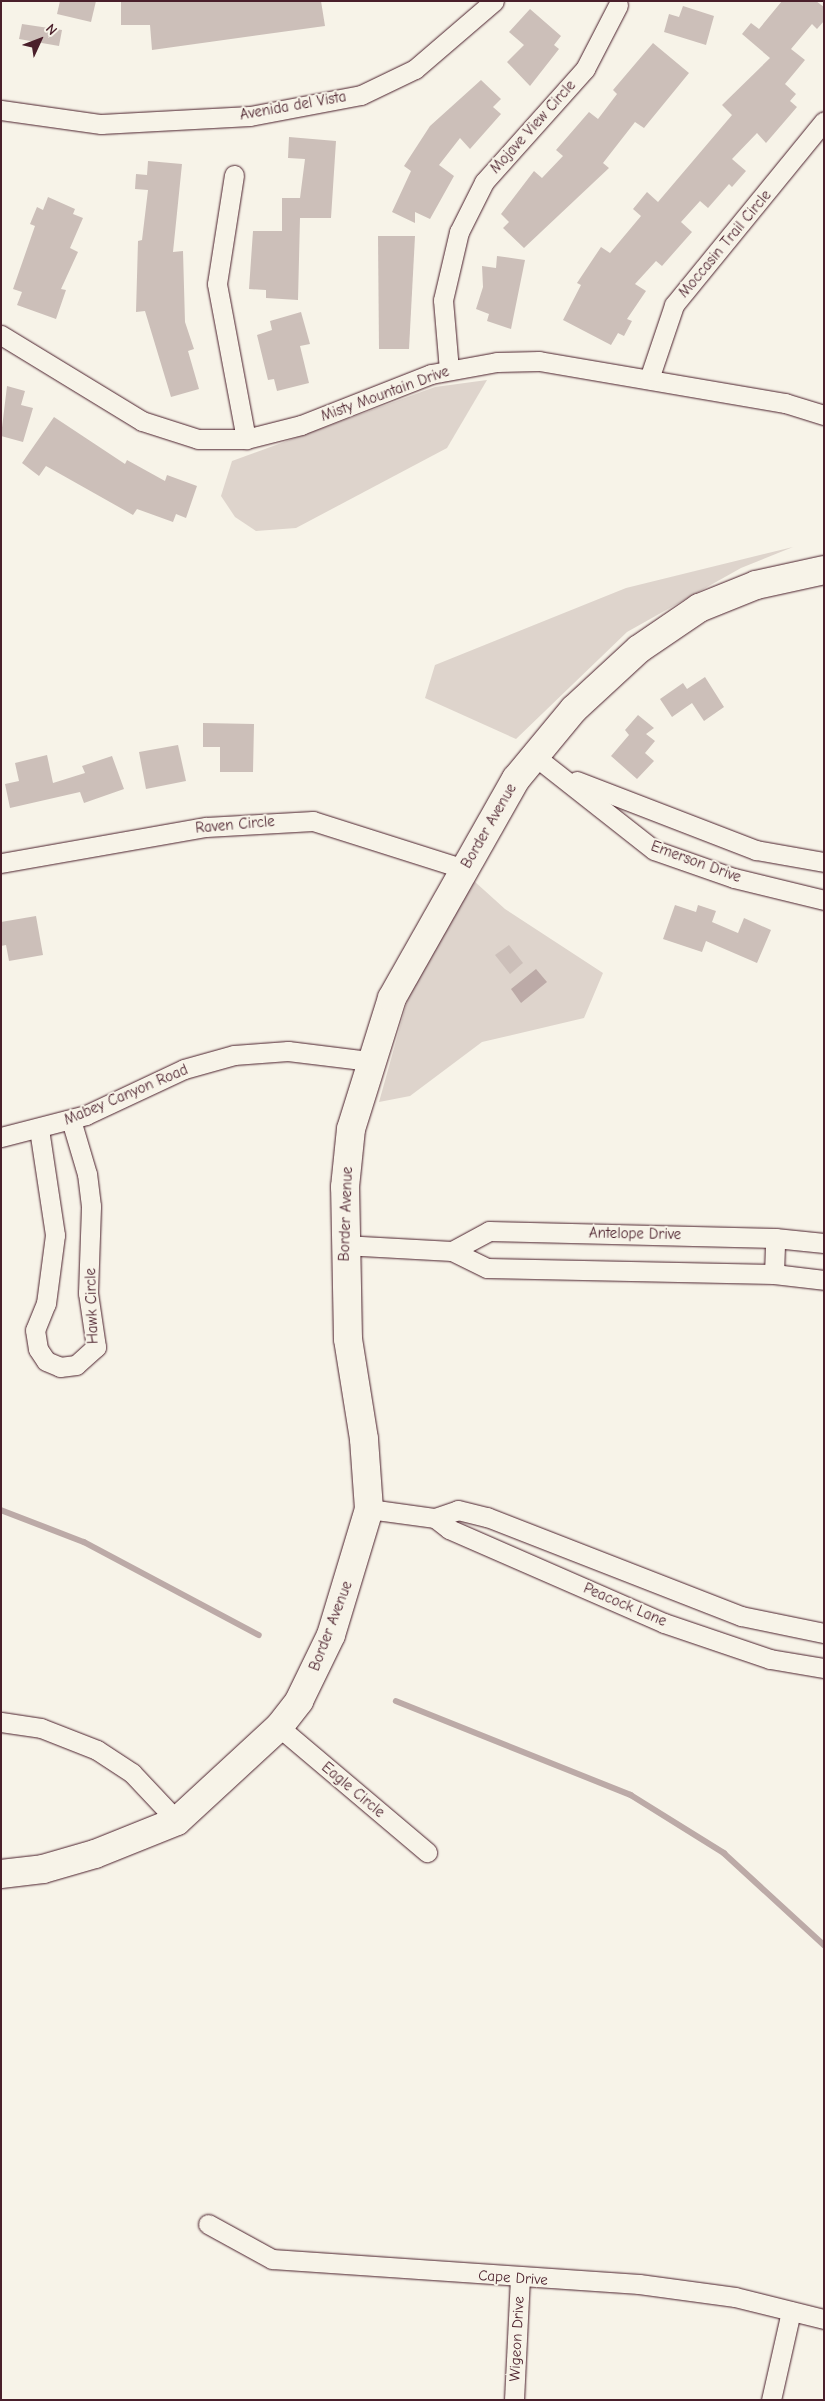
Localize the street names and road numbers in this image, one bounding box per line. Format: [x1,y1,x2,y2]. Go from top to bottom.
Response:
street label: Mojave View Circle [486,77,580,177]
street label: Avenida del Vista [238,88,348,124]
street label: Moccasin Trail Circle [675,187,775,301]
street label: Misty Mountain Drive [318,362,452,426]
street label: Border Avenue [457,780,521,872]
street label: Raven Circle [195,813,275,837]
street label: Emerson Drive [648,837,744,887]
street label: Mabey Canyon Road [61,1061,191,1129]
street label: Border Avenue [335,1166,357,1262]
street label: Antelope Drive [589,1224,681,1244]
street label: Hawk Circle [82,1268,102,1344]
street label: Border Avenue [306,1579,356,1673]
street label: Peacock Lane [581,1579,669,1631]
street label: Eagle Circle [318,1758,388,1822]
street label: Cape Drive [478,2267,548,2289]
street label: Wigeon Drive [506,2296,528,2382]

